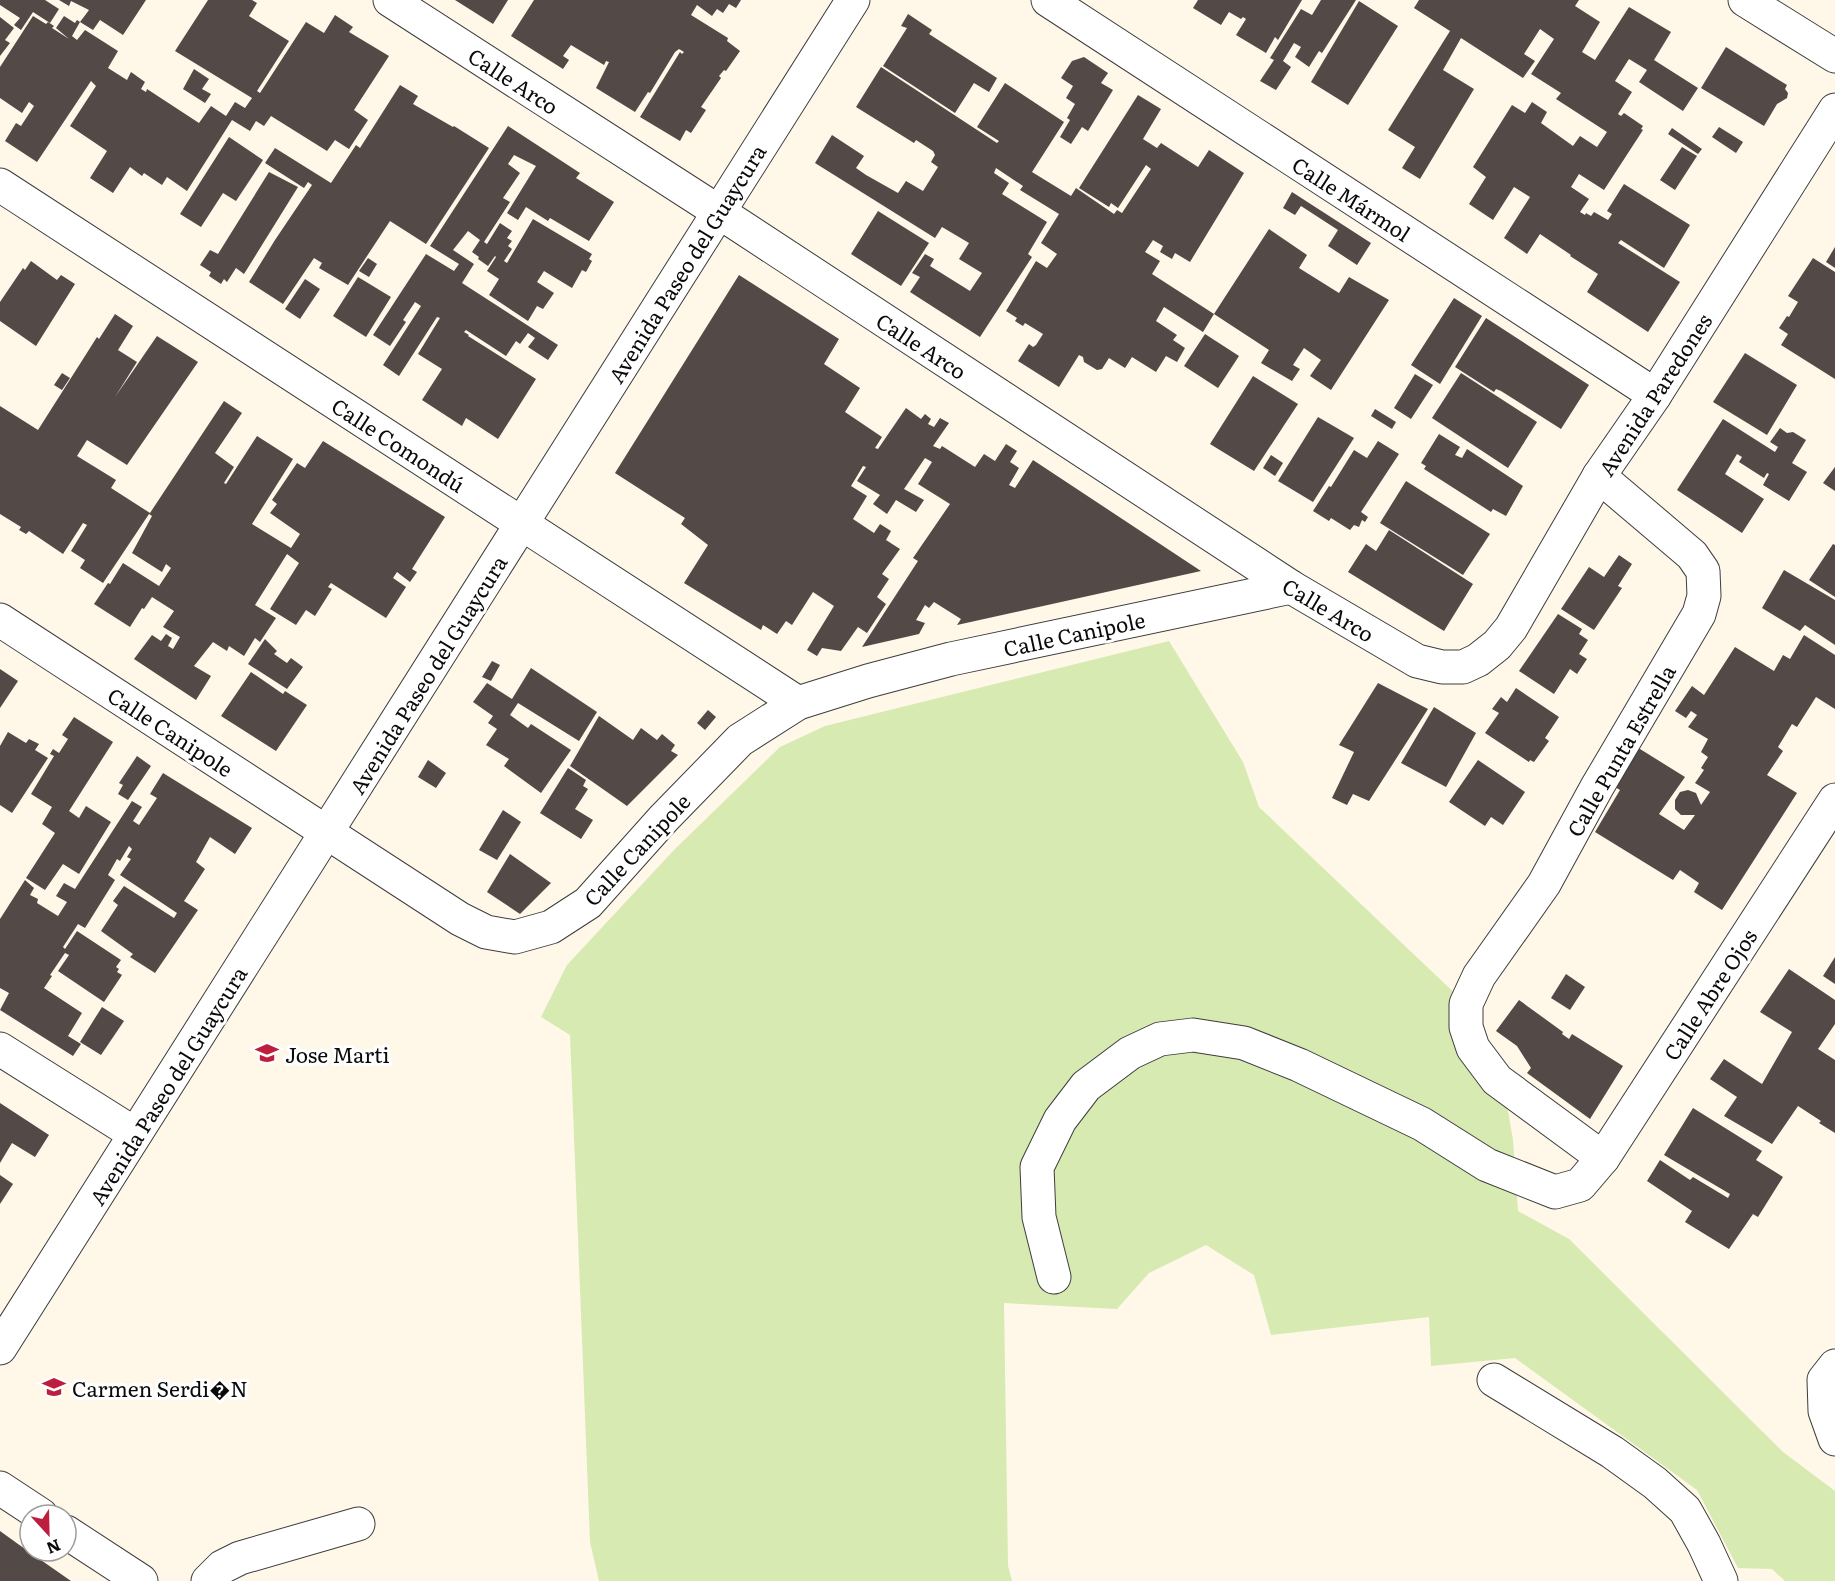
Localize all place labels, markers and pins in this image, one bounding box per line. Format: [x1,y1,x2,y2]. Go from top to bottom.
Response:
place label: Jose Marti [285,1038,390,1069]
school or university icon: Jose Marti [254,1040,280,1066]
place label: Carmen Serdi�N [72,1372,248,1403]
school or university icon: Carmen Serdi�N [41,1374,67,1400]

